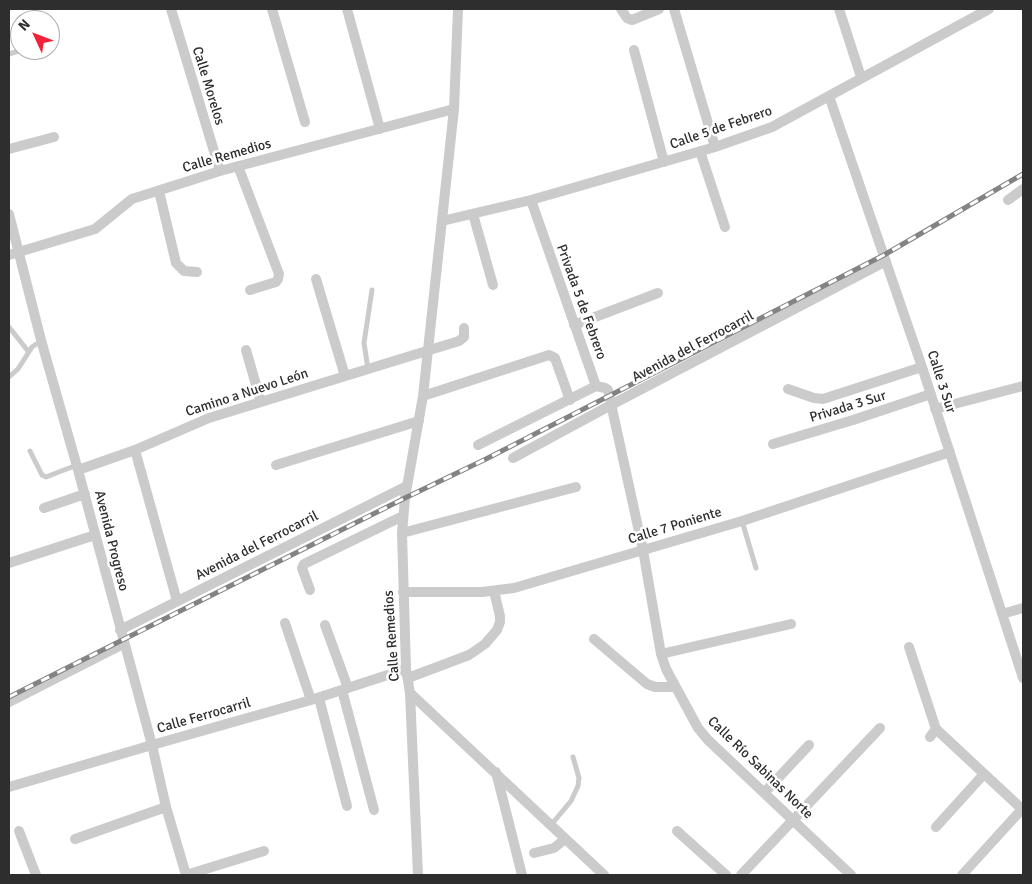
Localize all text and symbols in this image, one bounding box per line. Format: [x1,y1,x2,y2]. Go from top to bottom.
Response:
north arrow [10,10,60,60]
text: N [15,16,34,34]
street label: Calle Morelos [188,45,228,127]
street label: Calle 5 de Febrero [668,103,774,153]
street label: Calle Remedios [181,135,273,177]
street label: Privada 5 de Febrero [552,242,610,362]
street label: Avenida del Ferrocarril [629,308,757,386]
street label: Calle 3 Sur [923,349,959,415]
street label: Camino a Nuevo León [184,365,310,421]
street label: Privada 3 Sur [808,387,888,427]
street label: Avenida Progreso [90,489,132,593]
street label: Calle 7 Poniente [626,504,724,548]
street label: Avenida del Ferrocarril [193,508,321,584]
street label: Calle Remedios [380,590,404,682]
street label: Calle Ferrocarril [155,695,253,737]
street label: Calle Río Sabinas Norte [704,713,816,823]

